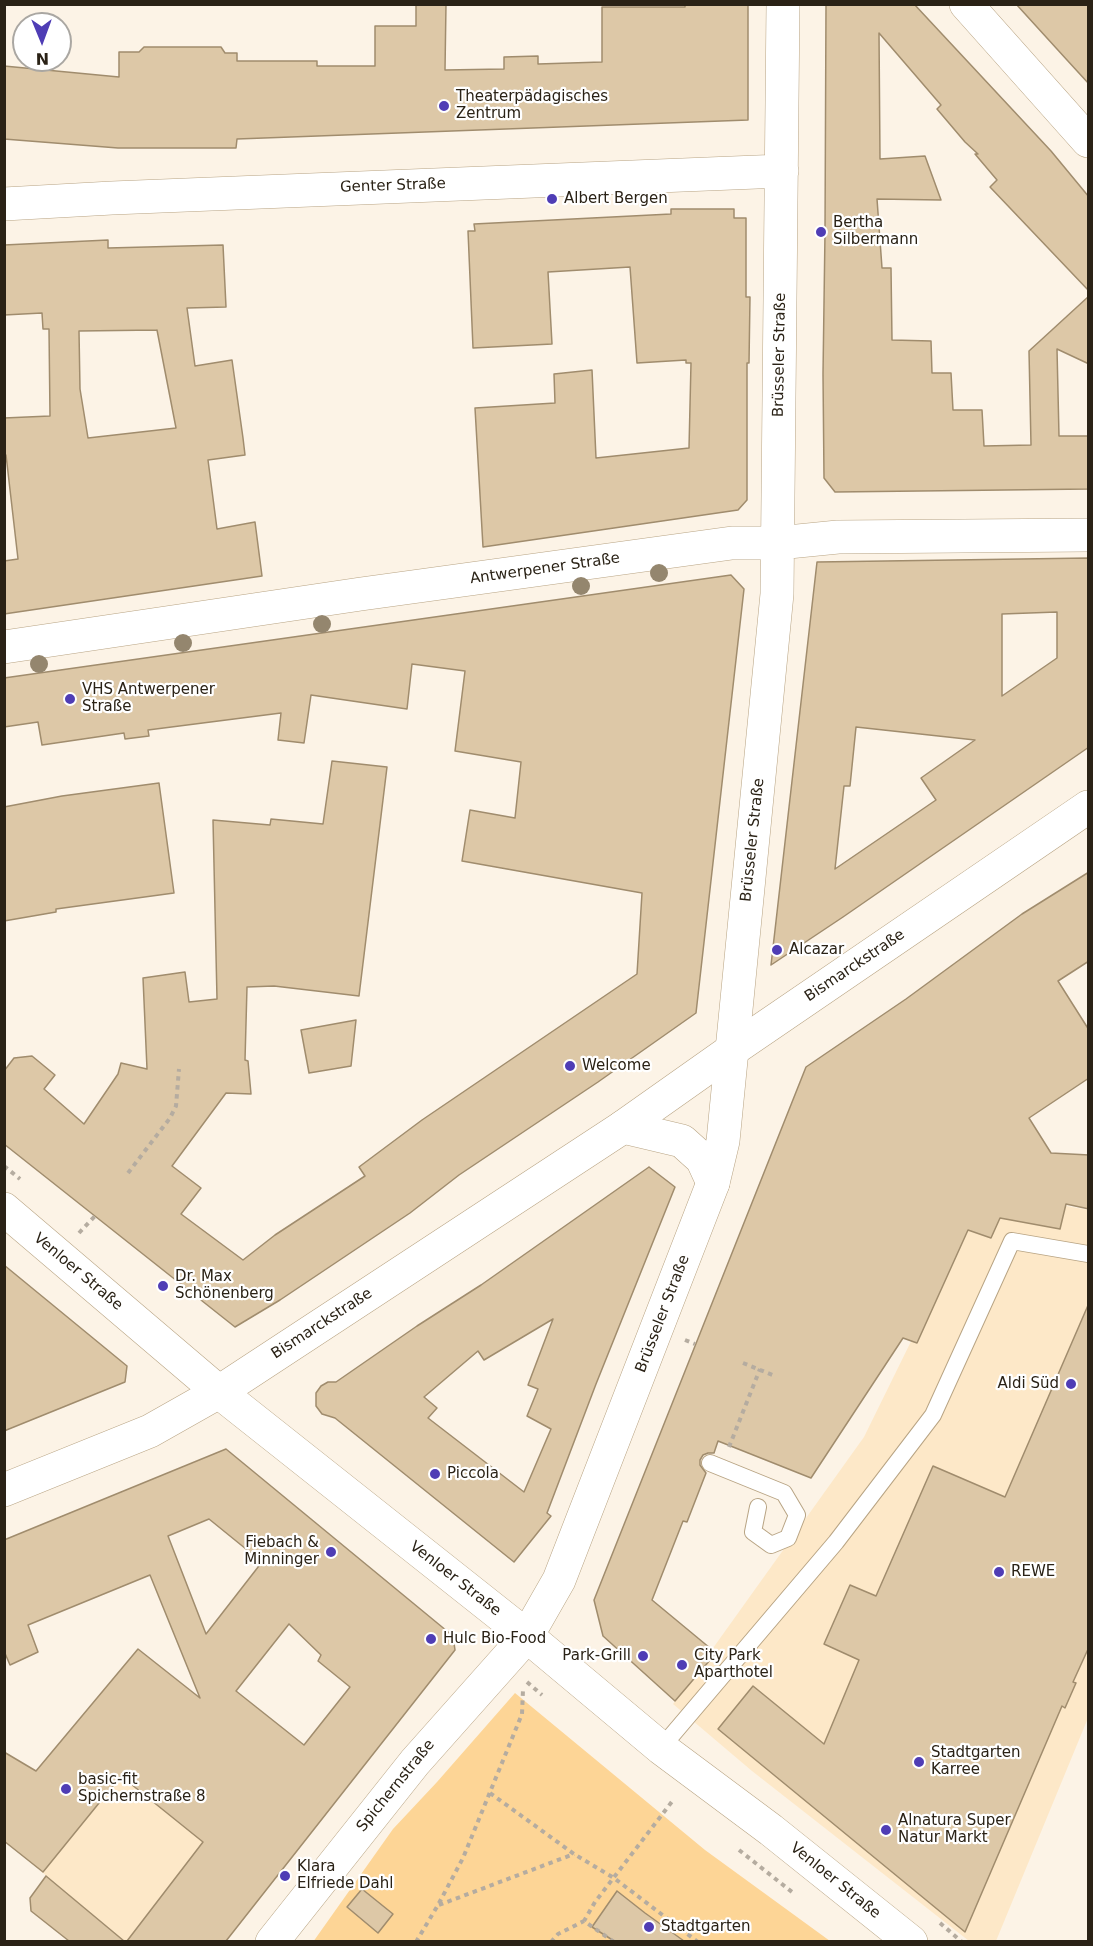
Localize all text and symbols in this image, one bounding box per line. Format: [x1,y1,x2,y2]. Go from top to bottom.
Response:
north arrow [12,12,72,72]
text: N [35,49,49,68]
place label: Theaterpädagisches Zentrum [456,88,608,123]
marker: Theaterpädagisches Zentrum [437,99,451,113]
street label: Genter Straße [340,175,446,197]
place label: Albert Bergen [564,190,668,208]
marker: Albert Bergen [545,192,559,206]
place label: Bertha Silbermann [833,214,918,249]
marker: Bertha Silbermann [814,225,828,239]
street label: Brüsseler Straße [770,293,790,417]
street label: Antwerpener Straße [469,550,621,588]
place label: VHS Antwerpener Straße [82,681,215,716]
marker: VHS Antwerpener Straße [63,692,77,706]
street label: Brüsseler Straße [738,777,768,903]
street label: Bismarckstraße [802,926,908,1006]
place label: Alcazar [789,941,844,959]
marker: Alcazar [770,943,784,957]
place label: Welcome [582,1057,651,1075]
marker: Welcome [563,1059,577,1073]
street label: Venloer Straße [30,1230,126,1314]
street label: Brüsseler Straße [632,1253,694,1375]
place label: Dr. Max Schönenberg [175,1268,274,1303]
marker: Dr. Max Schönenberg [156,1279,170,1293]
street label: Bismarckstraße [268,1285,376,1363]
place label: Aldi Süd [998,1375,1059,1393]
marker: Aldi Süd [1064,1377,1078,1391]
place label: Piccola [447,1465,499,1483]
marker: Piccola [428,1467,442,1481]
place label: Fiebach & Minninger [244,1534,319,1569]
street label: Venloer Straße [406,1538,504,1620]
marker: Fiebach & Minninger [324,1545,338,1559]
place label: REWE [1011,1563,1055,1581]
marker: REWE [992,1565,1006,1579]
place label: Hulc Bio-Food [443,1630,546,1648]
marker: Hulc Bio-Food [424,1632,438,1646]
place label: Park-Grill [562,1647,631,1665]
place label: City Park Aparthotel [694,1647,773,1682]
marker: Park-Grill [636,1649,650,1663]
marker: City Park Aparthotel [675,1658,689,1672]
street label: Spichernstraße [353,1736,439,1836]
place label: Stadtgarten Karree [931,1744,1020,1779]
marker: Stadtgarten Karree [912,1755,926,1769]
place label: basic-fit Spichernstraße 8 [78,1771,206,1806]
marker: basic-fit Spichernstraße 8 [59,1782,73,1796]
place label: Alnatura Super Natur Markt [898,1812,1011,1847]
marker: Alnatura Super Natur Markt [879,1823,893,1837]
street label: Venloer Straße [786,1839,884,1923]
place label: Klara Elfriede Dahl [297,1858,393,1893]
marker: Klara Elfriede Dahl [278,1869,292,1883]
place label: Stadtgarten [661,1918,750,1936]
marker: Stadtgarten [642,1920,656,1934]

